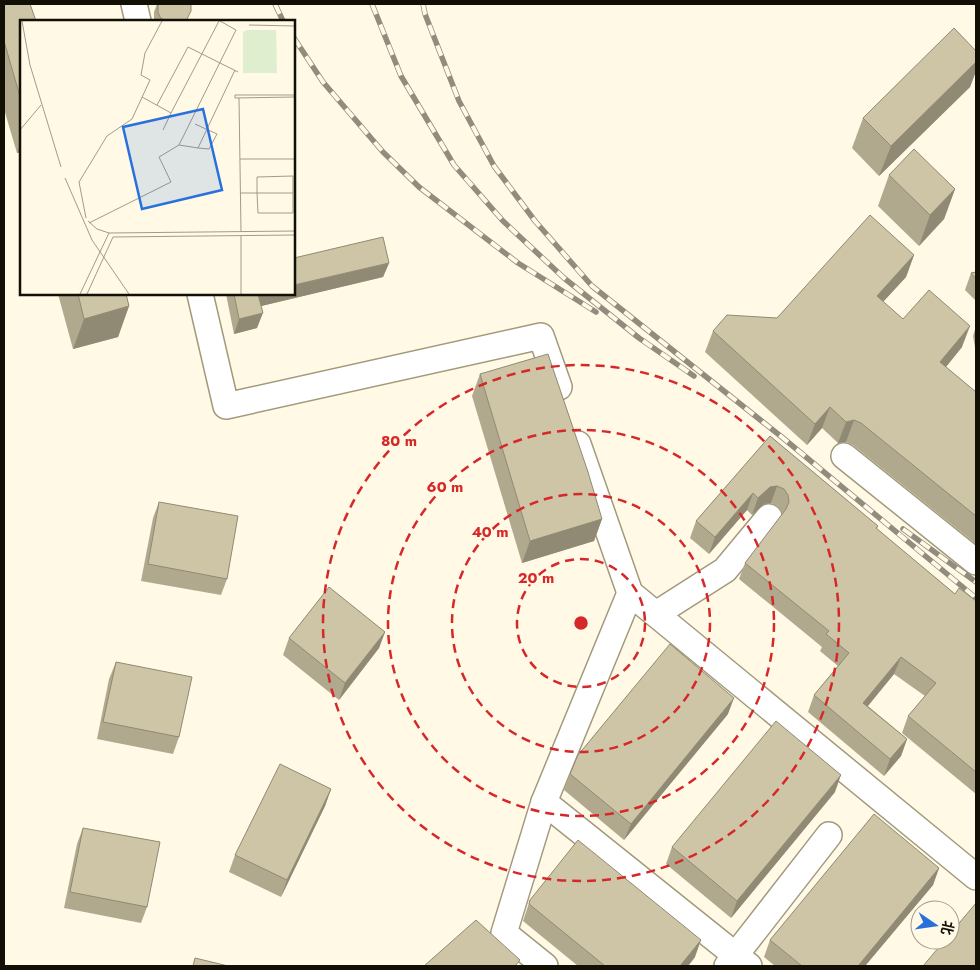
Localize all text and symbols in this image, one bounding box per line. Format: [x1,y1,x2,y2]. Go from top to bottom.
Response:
inset map [20,20,295,295]
text: 80 m [381,430,417,452]
text: 60 m [427,476,463,498]
text: 40 m [471,521,509,543]
text: 20 m [518,567,554,589]
centre of rings [572,614,590,632]
north arrow [910,900,960,950]
text: 北 [936,919,959,937]

